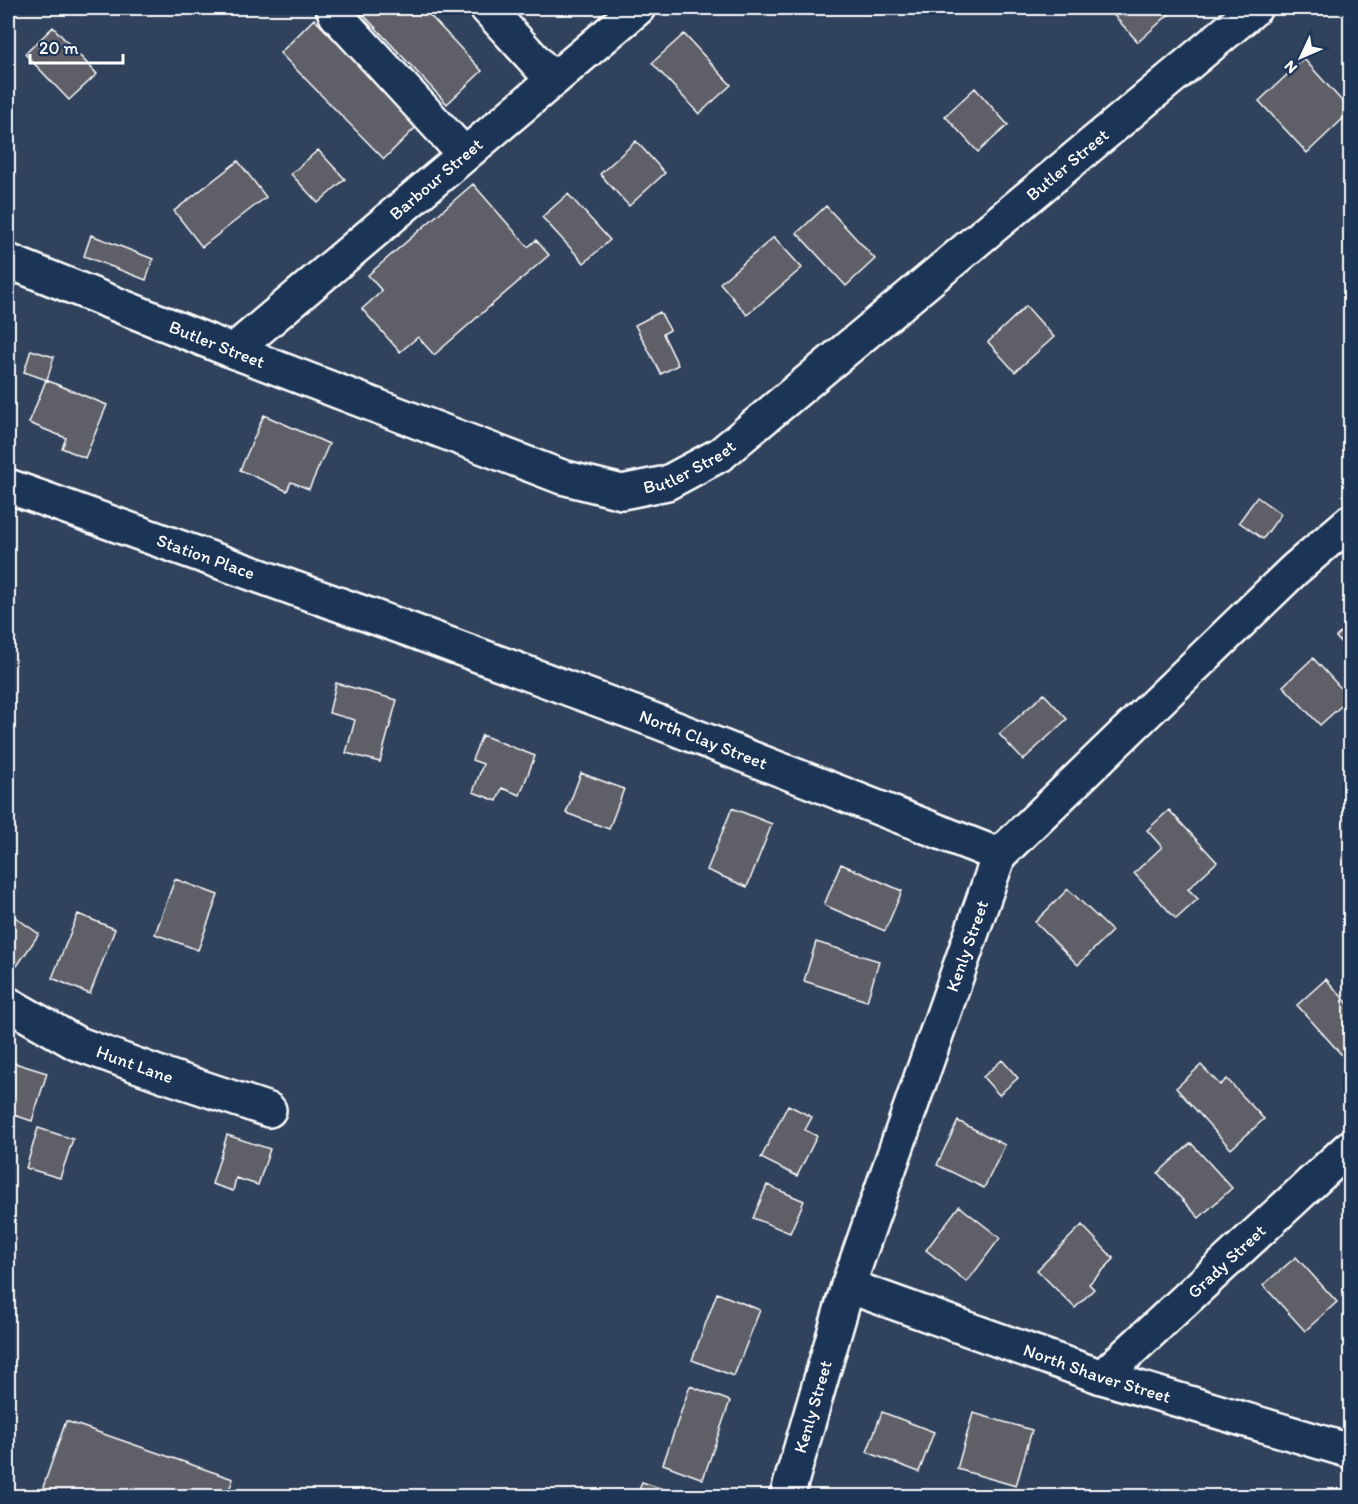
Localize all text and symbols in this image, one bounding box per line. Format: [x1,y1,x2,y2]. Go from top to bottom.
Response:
scale bar [30,27,123,65]
north arrow [1271,27,1331,87]
text: 20 m [39,37,79,59]
text: N [1280,57,1301,78]
street label: Butler Street [1022,124,1113,206]
street label: Barbour Street [385,133,487,225]
street label: Butler Street [166,316,268,373]
street label: Butler Street [641,435,740,498]
street label: Station Place [154,529,258,584]
street label: North Clay Street [636,705,771,774]
street label: Kenly Street [941,897,993,995]
street label: Hunt Lane [93,1040,176,1088]
street label: Grady Street [1183,1220,1271,1303]
street label: North Shaver Street [1020,1339,1174,1408]
street label: Kenly Street [789,1358,837,1456]

